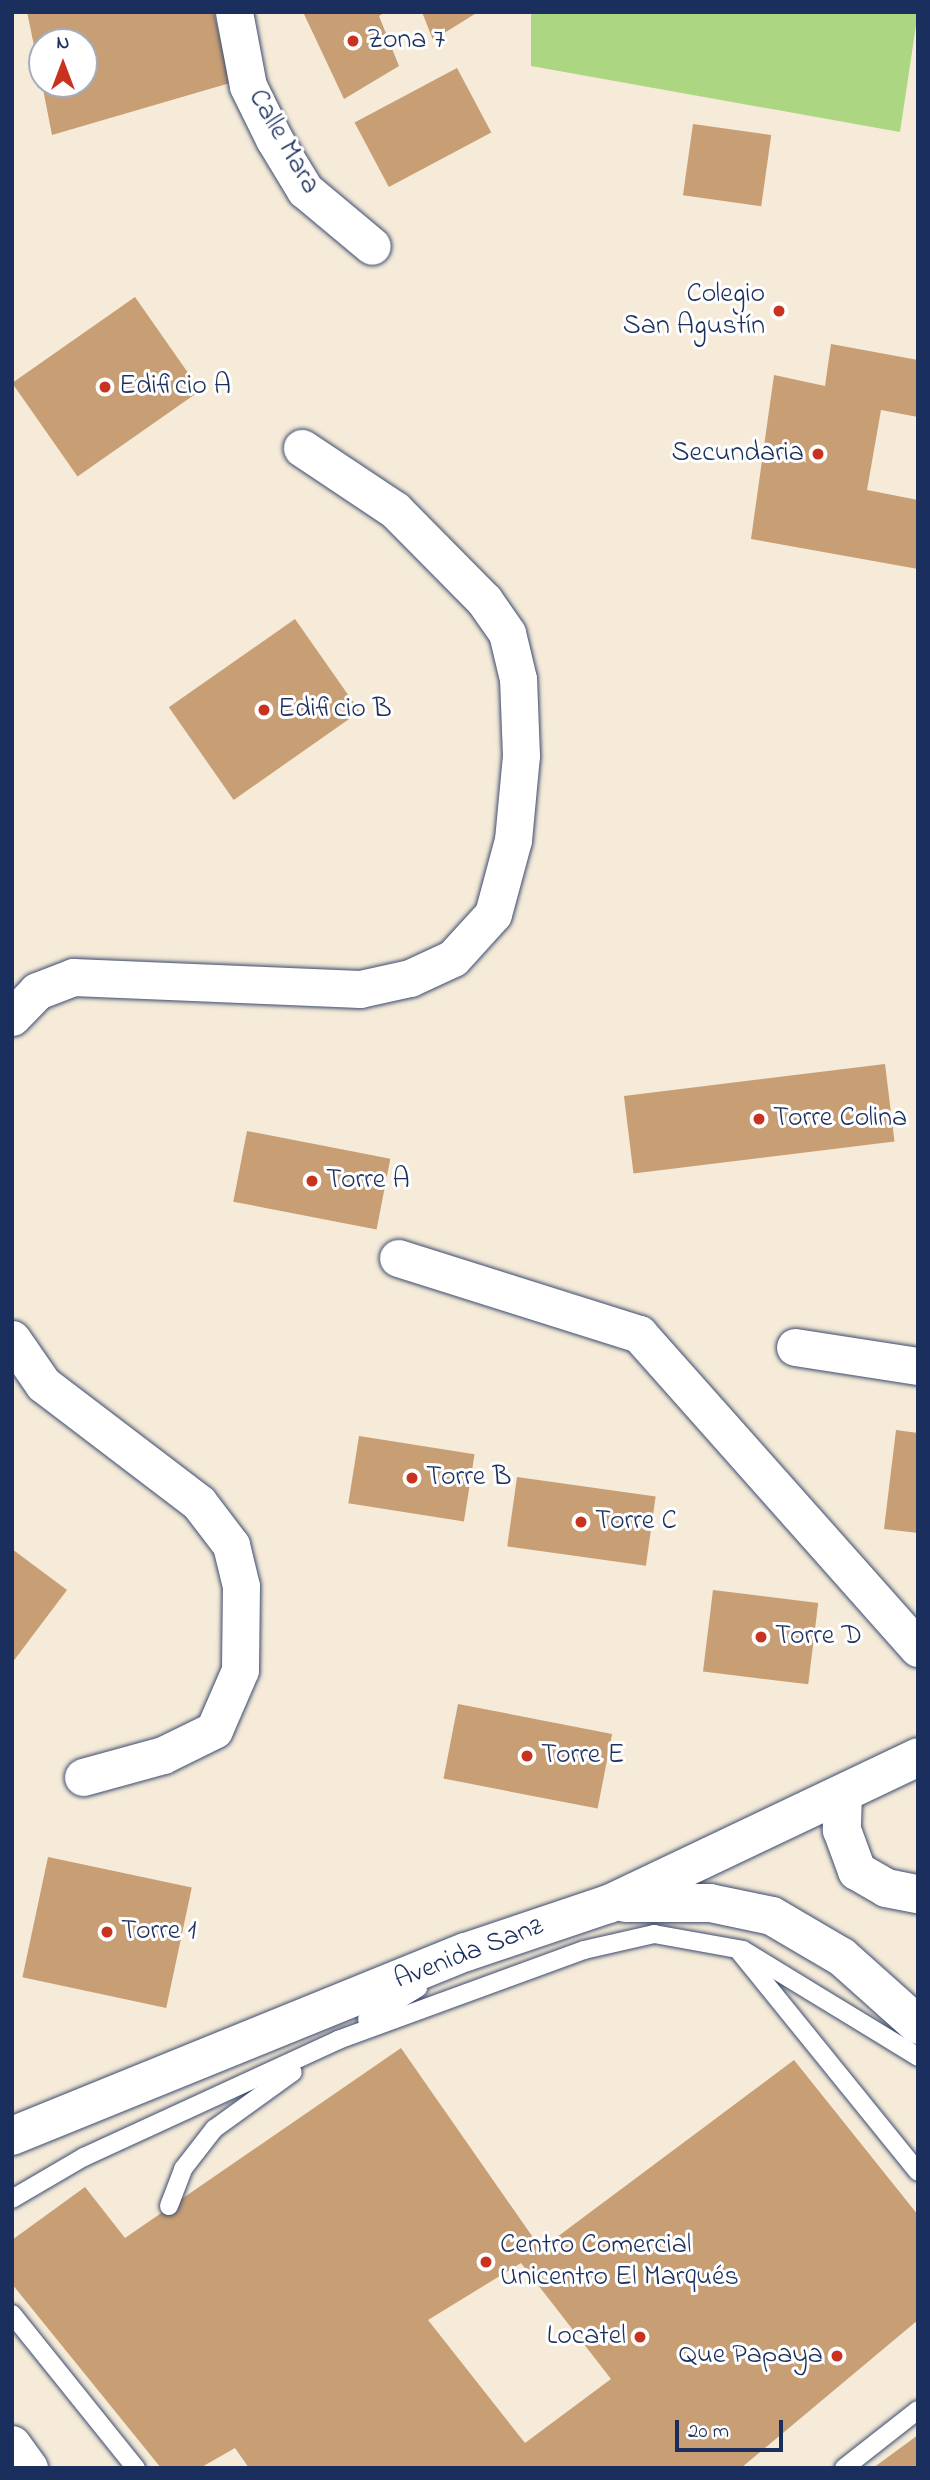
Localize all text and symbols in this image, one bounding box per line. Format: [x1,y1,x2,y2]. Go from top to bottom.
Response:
place label: Zona 7 [367,24,445,58]
north arrow [28,28,98,98]
text: N [57,30,69,57]
marker: Zona 7 [345,33,361,49]
street label: Calle Mara [240,84,326,200]
place label: Colegio San Agustín [623,278,765,344]
marker: Colegio San Agustín [771,303,787,319]
place label: Edificio A [119,370,231,404]
marker: Edificio A [97,379,113,395]
place label: Secundaria [672,437,804,471]
marker: Secundaria [810,446,826,462]
place label: Edificio B [278,693,392,727]
marker: Edificio B [256,702,272,718]
place label: Torre Colina [773,1102,907,1136]
marker: Torre Colina [751,1111,767,1127]
place label: Torre A [326,1164,410,1198]
marker: Torre A [304,1173,320,1189]
place label: Torre B [426,1461,511,1495]
marker: Torre B [404,1470,420,1486]
place label: Torre C [595,1505,677,1539]
marker: Torre C [573,1514,589,1530]
place label: Torre D [775,1620,862,1654]
marker: Torre D [753,1629,769,1645]
place label: Torre E [541,1739,624,1773]
marker: Torre E [519,1748,535,1764]
street label: Avenida Sanz [390,1910,548,1998]
place label: Torre 1 [121,1915,196,1949]
marker: Torre 1 [99,1924,115,1940]
place label: Centro Comercial Unicentro El Marqués [500,2229,739,2295]
marker: Centro Comercial Unicentro El Marqués [478,2254,494,2270]
place label: Locatel [547,2320,626,2354]
marker: Locatel [632,2329,648,2345]
place label: Que Papaya [679,2339,823,2373]
marker: Que Papaya [829,2348,845,2364]
scale bar [678,2406,786,2450]
text: 20 m [688,2417,729,2447]

